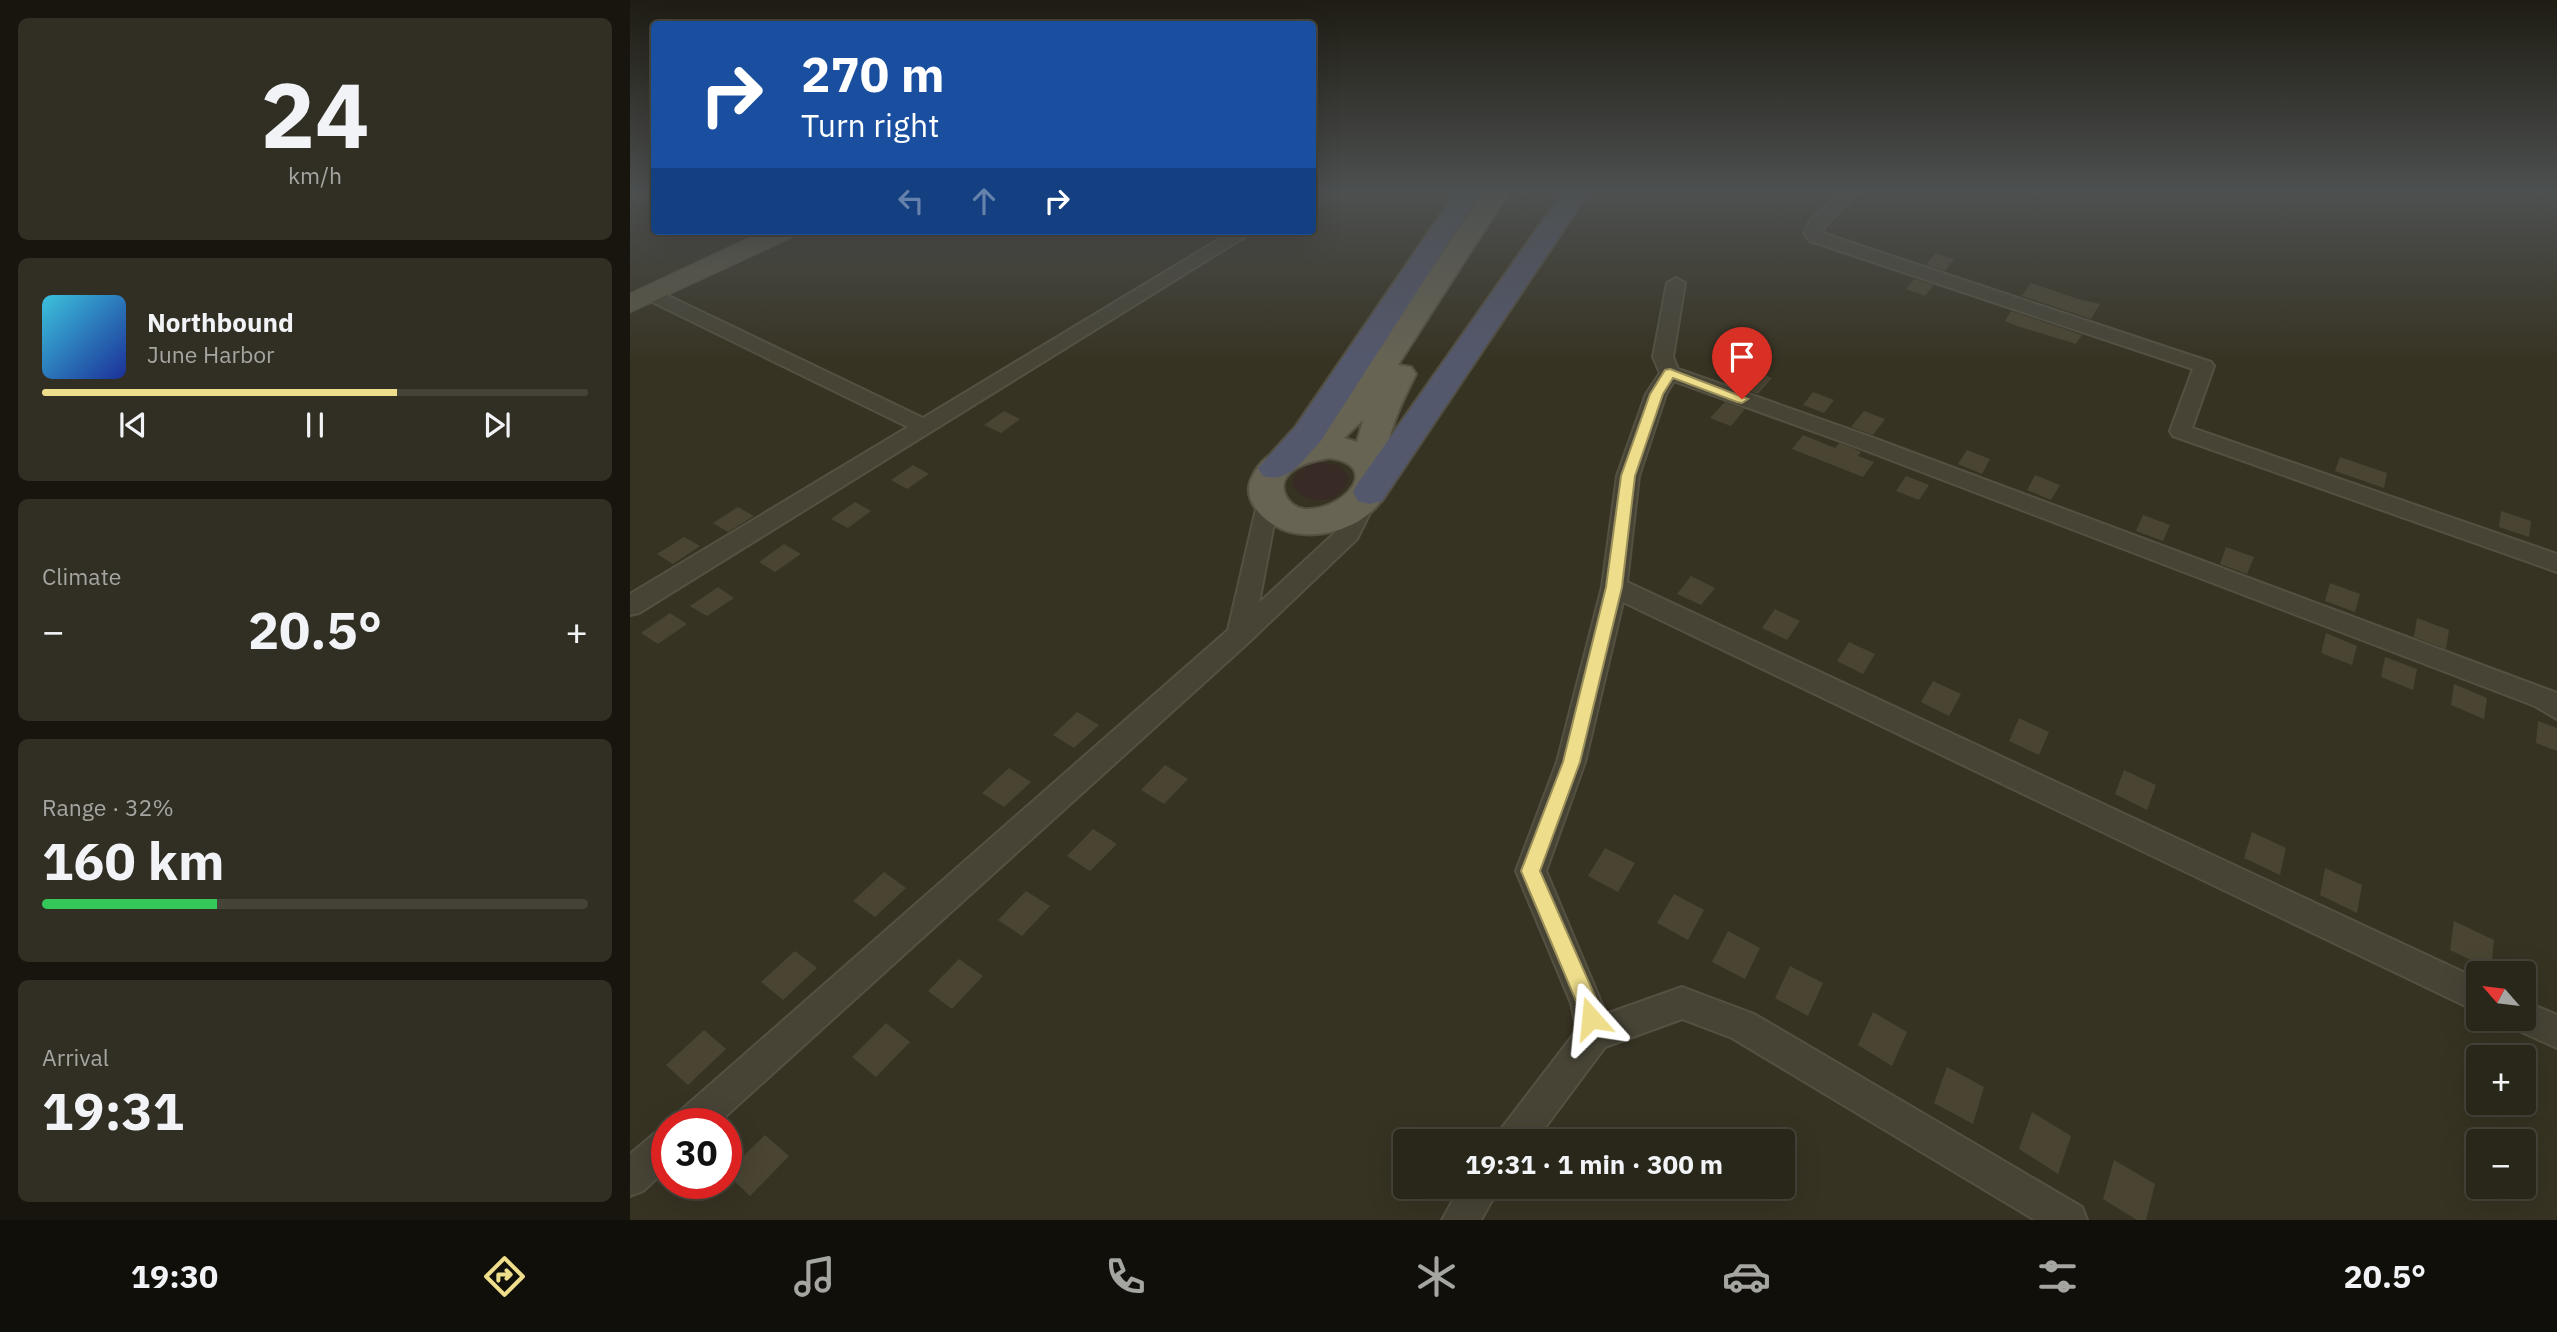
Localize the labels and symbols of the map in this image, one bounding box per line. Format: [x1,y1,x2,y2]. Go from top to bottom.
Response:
pin [1712,327,1772,399]
north arrow [2466,961,2536,1031]
position arrow [1554,981,1628,1055]
speed limit sign: 30 [651,1108,742,1199]

